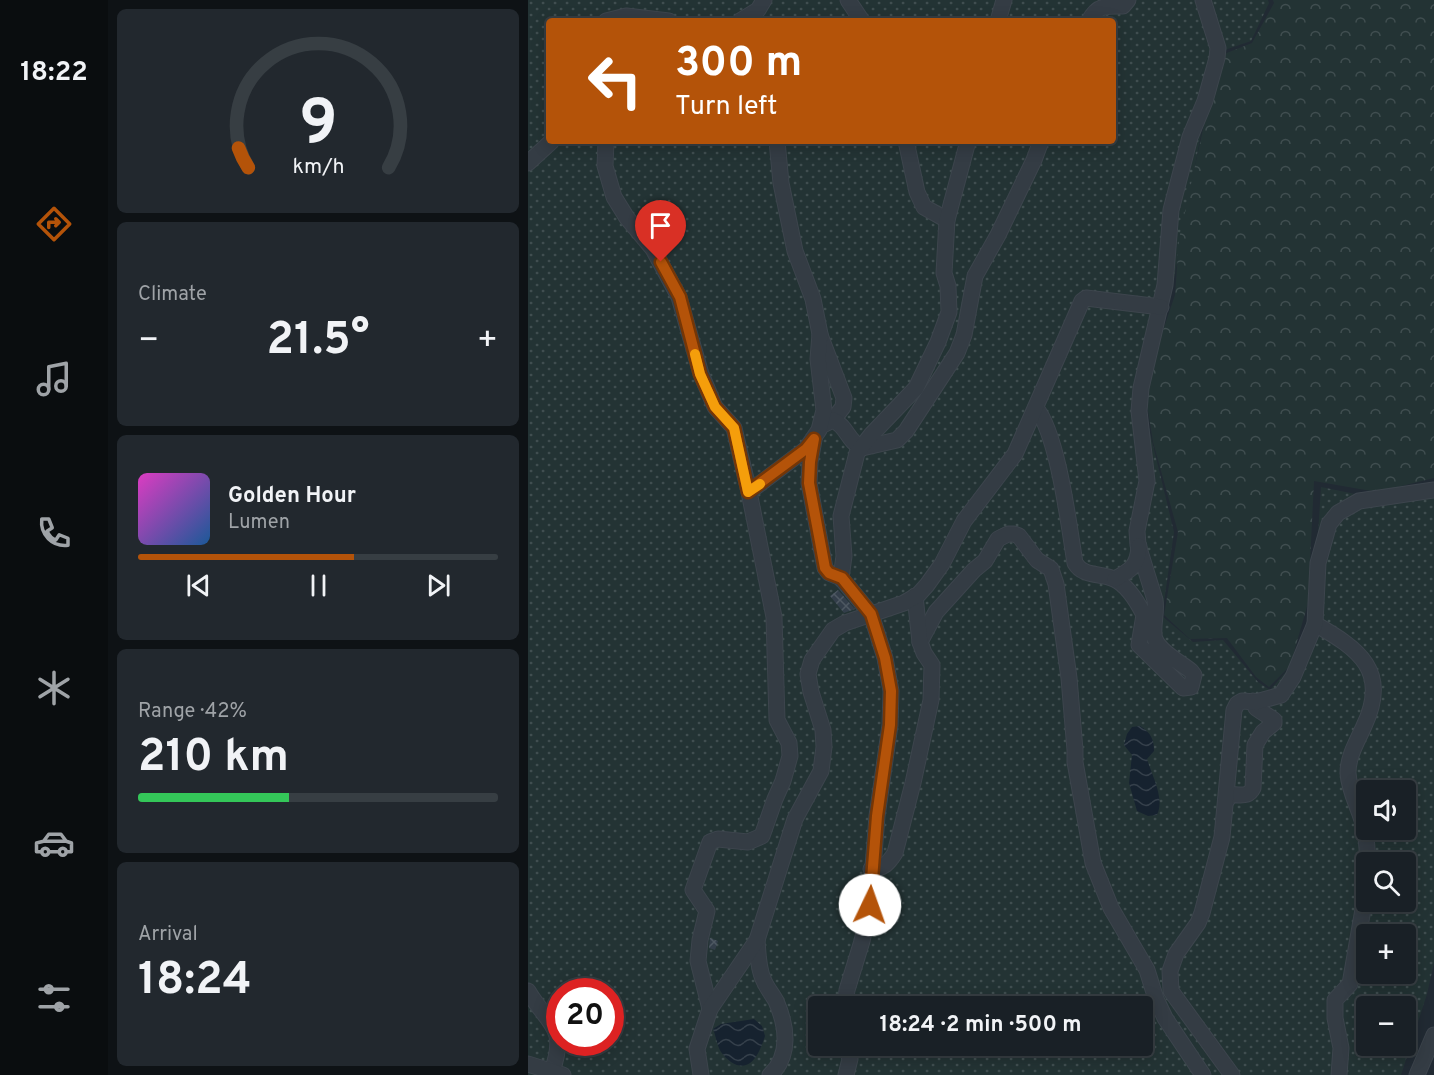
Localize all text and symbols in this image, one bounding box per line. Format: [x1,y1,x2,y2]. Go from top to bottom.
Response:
text: 300 m [675,38,802,91]
icon: left [576,42,654,120]
text: 18:22 [20,56,88,90]
text: 9 [299,87,337,166]
text: Turn left [675,90,777,124]
text: km/h [292,154,344,181]
pin [635,200,686,262]
icon: directions [33,203,75,245]
icon: arrive [644,209,677,242]
text: Climate [138,282,207,308]
text: 21.5° [267,313,369,370]
text: − [138,321,159,363]
text: + [477,321,498,363]
icon: music [33,358,75,400]
text: Golden Hour [228,483,356,510]
text: Lumen [228,510,290,536]
icon: phone [33,512,75,554]
icon: previous [182,569,215,602]
icon: pause [302,569,335,602]
icon: next [422,569,455,602]
icon: climate [33,667,75,709]
text: Range · 42% [138,699,247,725]
text: 210 km [138,730,289,787]
map controls [1356,780,1416,1056]
button: sound [1356,780,1416,840]
icon: car [33,822,75,864]
button: search [1356,852,1416,912]
position arrow [838,873,902,937]
text: Arrival [138,922,198,948]
button: + [1356,924,1416,984]
text: 18:24 [138,953,252,1010]
icon: filters [33,977,75,1019]
speed limit sign: 20 [546,978,624,1056]
button: − [1356,996,1416,1056]
text: 18:24 · 2 min · 500 m [879,1012,1082,1039]

